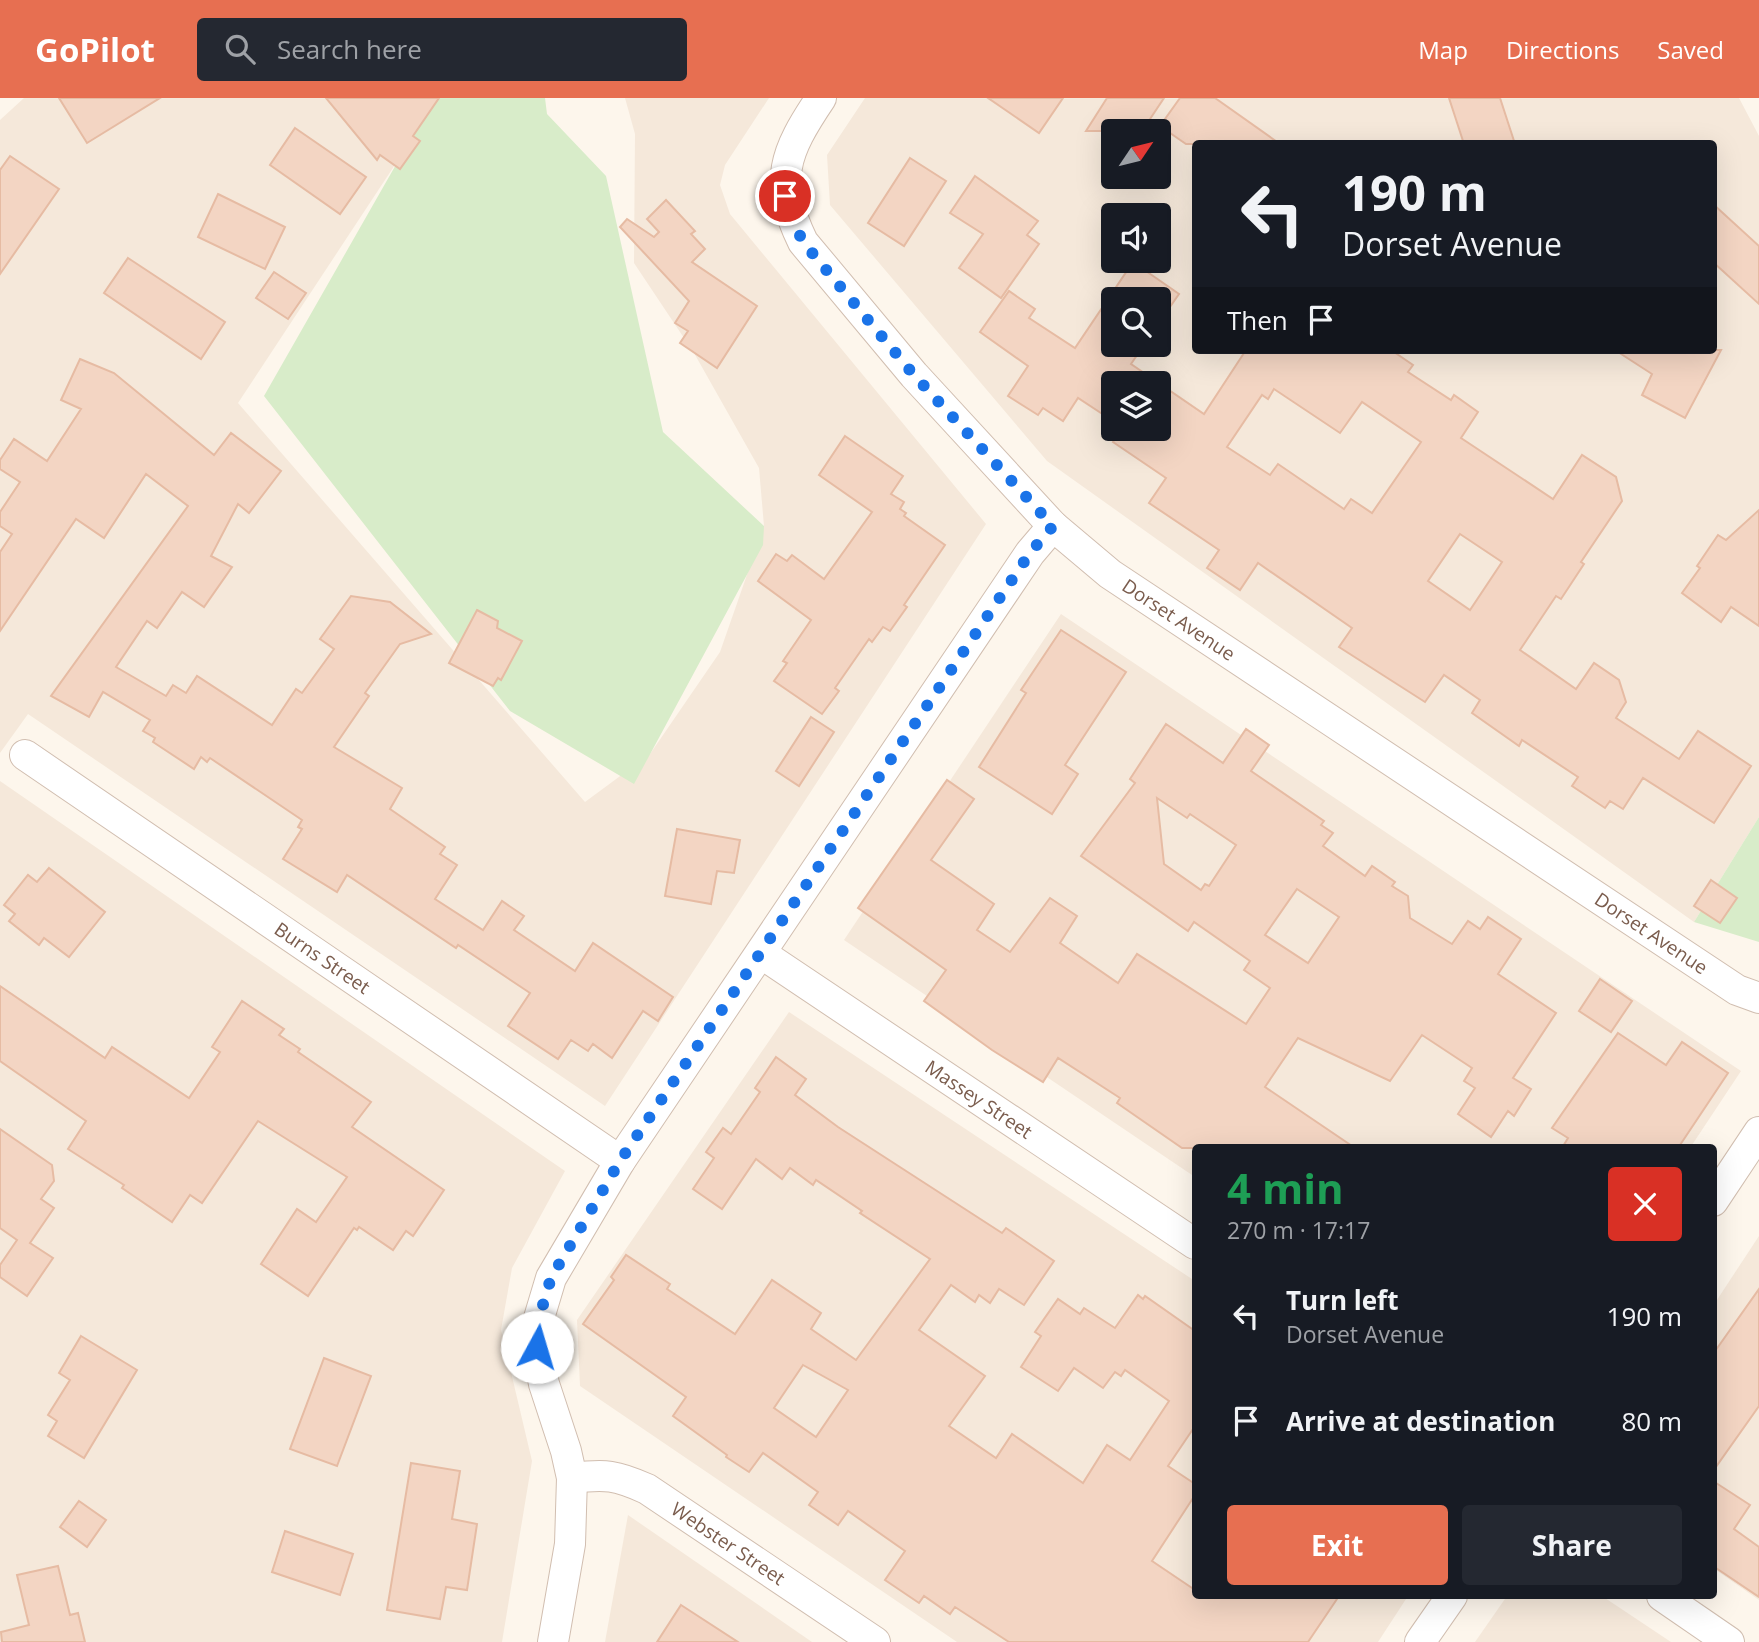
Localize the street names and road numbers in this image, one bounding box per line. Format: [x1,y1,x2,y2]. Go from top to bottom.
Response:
street label: Dorset Avenue [1117,573,1240,667]
street label: Dorset Avenue [1590,886,1713,980]
street label: Burns Street [269,916,375,1000]
street label: Massey Street [920,1054,1038,1145]
street label: Webster Street [666,1496,790,1591]

